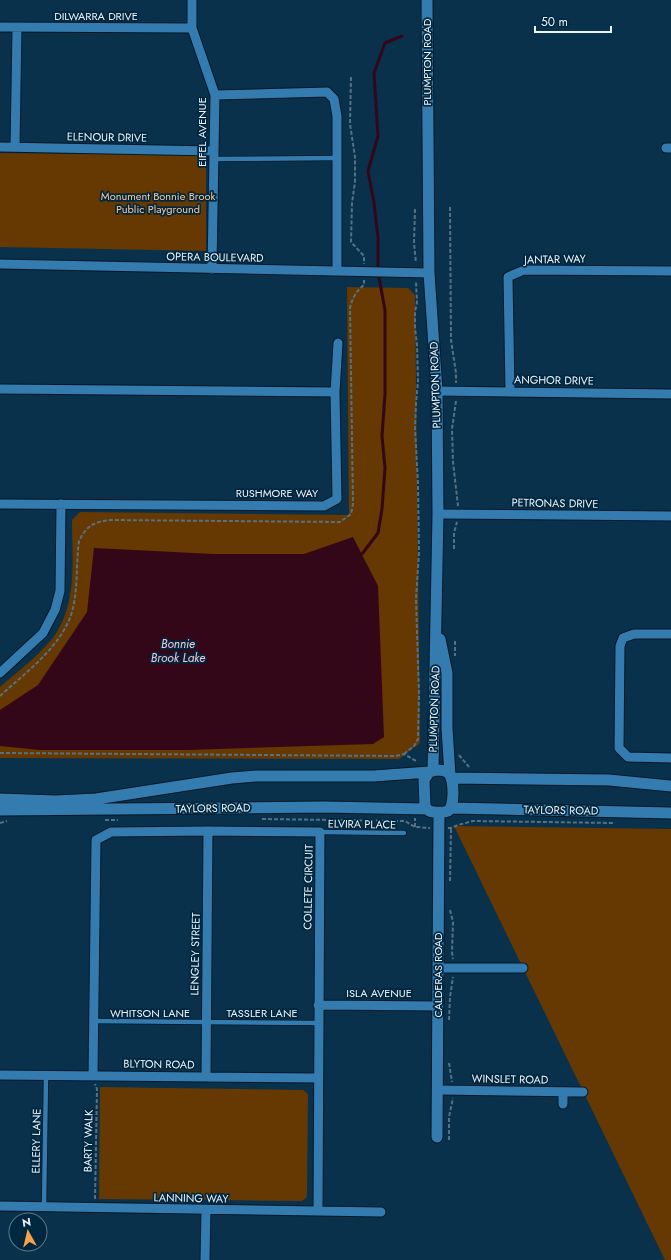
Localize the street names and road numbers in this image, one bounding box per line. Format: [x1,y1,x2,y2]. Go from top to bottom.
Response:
street label: DILWARRA DRIVE [54,8,138,24]
street label: PLUMPTON ROAD [419,18,435,105]
street label: EIFEL AVENUE [194,97,210,167]
street label: ELENOUR DRIVE [67,128,147,146]
street label: OPERA BOULEVARD [166,248,264,266]
street label: JANTAR WAY [522,250,587,268]
street label: PLUMPTON ROAD [425,341,445,429]
street label: ANGHOR DRIVE [514,371,594,389]
street label: RUSHMORE WAY [236,485,319,501]
street label: PETRONAS DRIVE [511,494,599,512]
street label: PLUMPTON ROAD [424,665,444,753]
street label: TAYLORS ROAD [175,799,251,817]
street label: TAYLORS ROAD [523,801,599,819]
street label: ELVIRA PLACE [328,815,396,833]
street label: COLLETE CIRCUIT [299,844,317,930]
street label: LENGLEY STREET [186,912,204,996]
street label: CALDERAS ROAD [430,932,446,1018]
street label: ISLA AVENUE [346,985,412,1001]
street label: WHITSON LANE [110,1005,190,1021]
street label: TASSLER LANE [227,1005,297,1021]
street label: BLYTON ROAD [123,1055,195,1073]
street label: WINSLET ROAD [471,1070,549,1088]
street label: ELLERY LANE [27,1108,45,1174]
street label: BARTY WALK [79,1109,97,1172]
street label: LANNING WAY [153,1189,230,1207]

